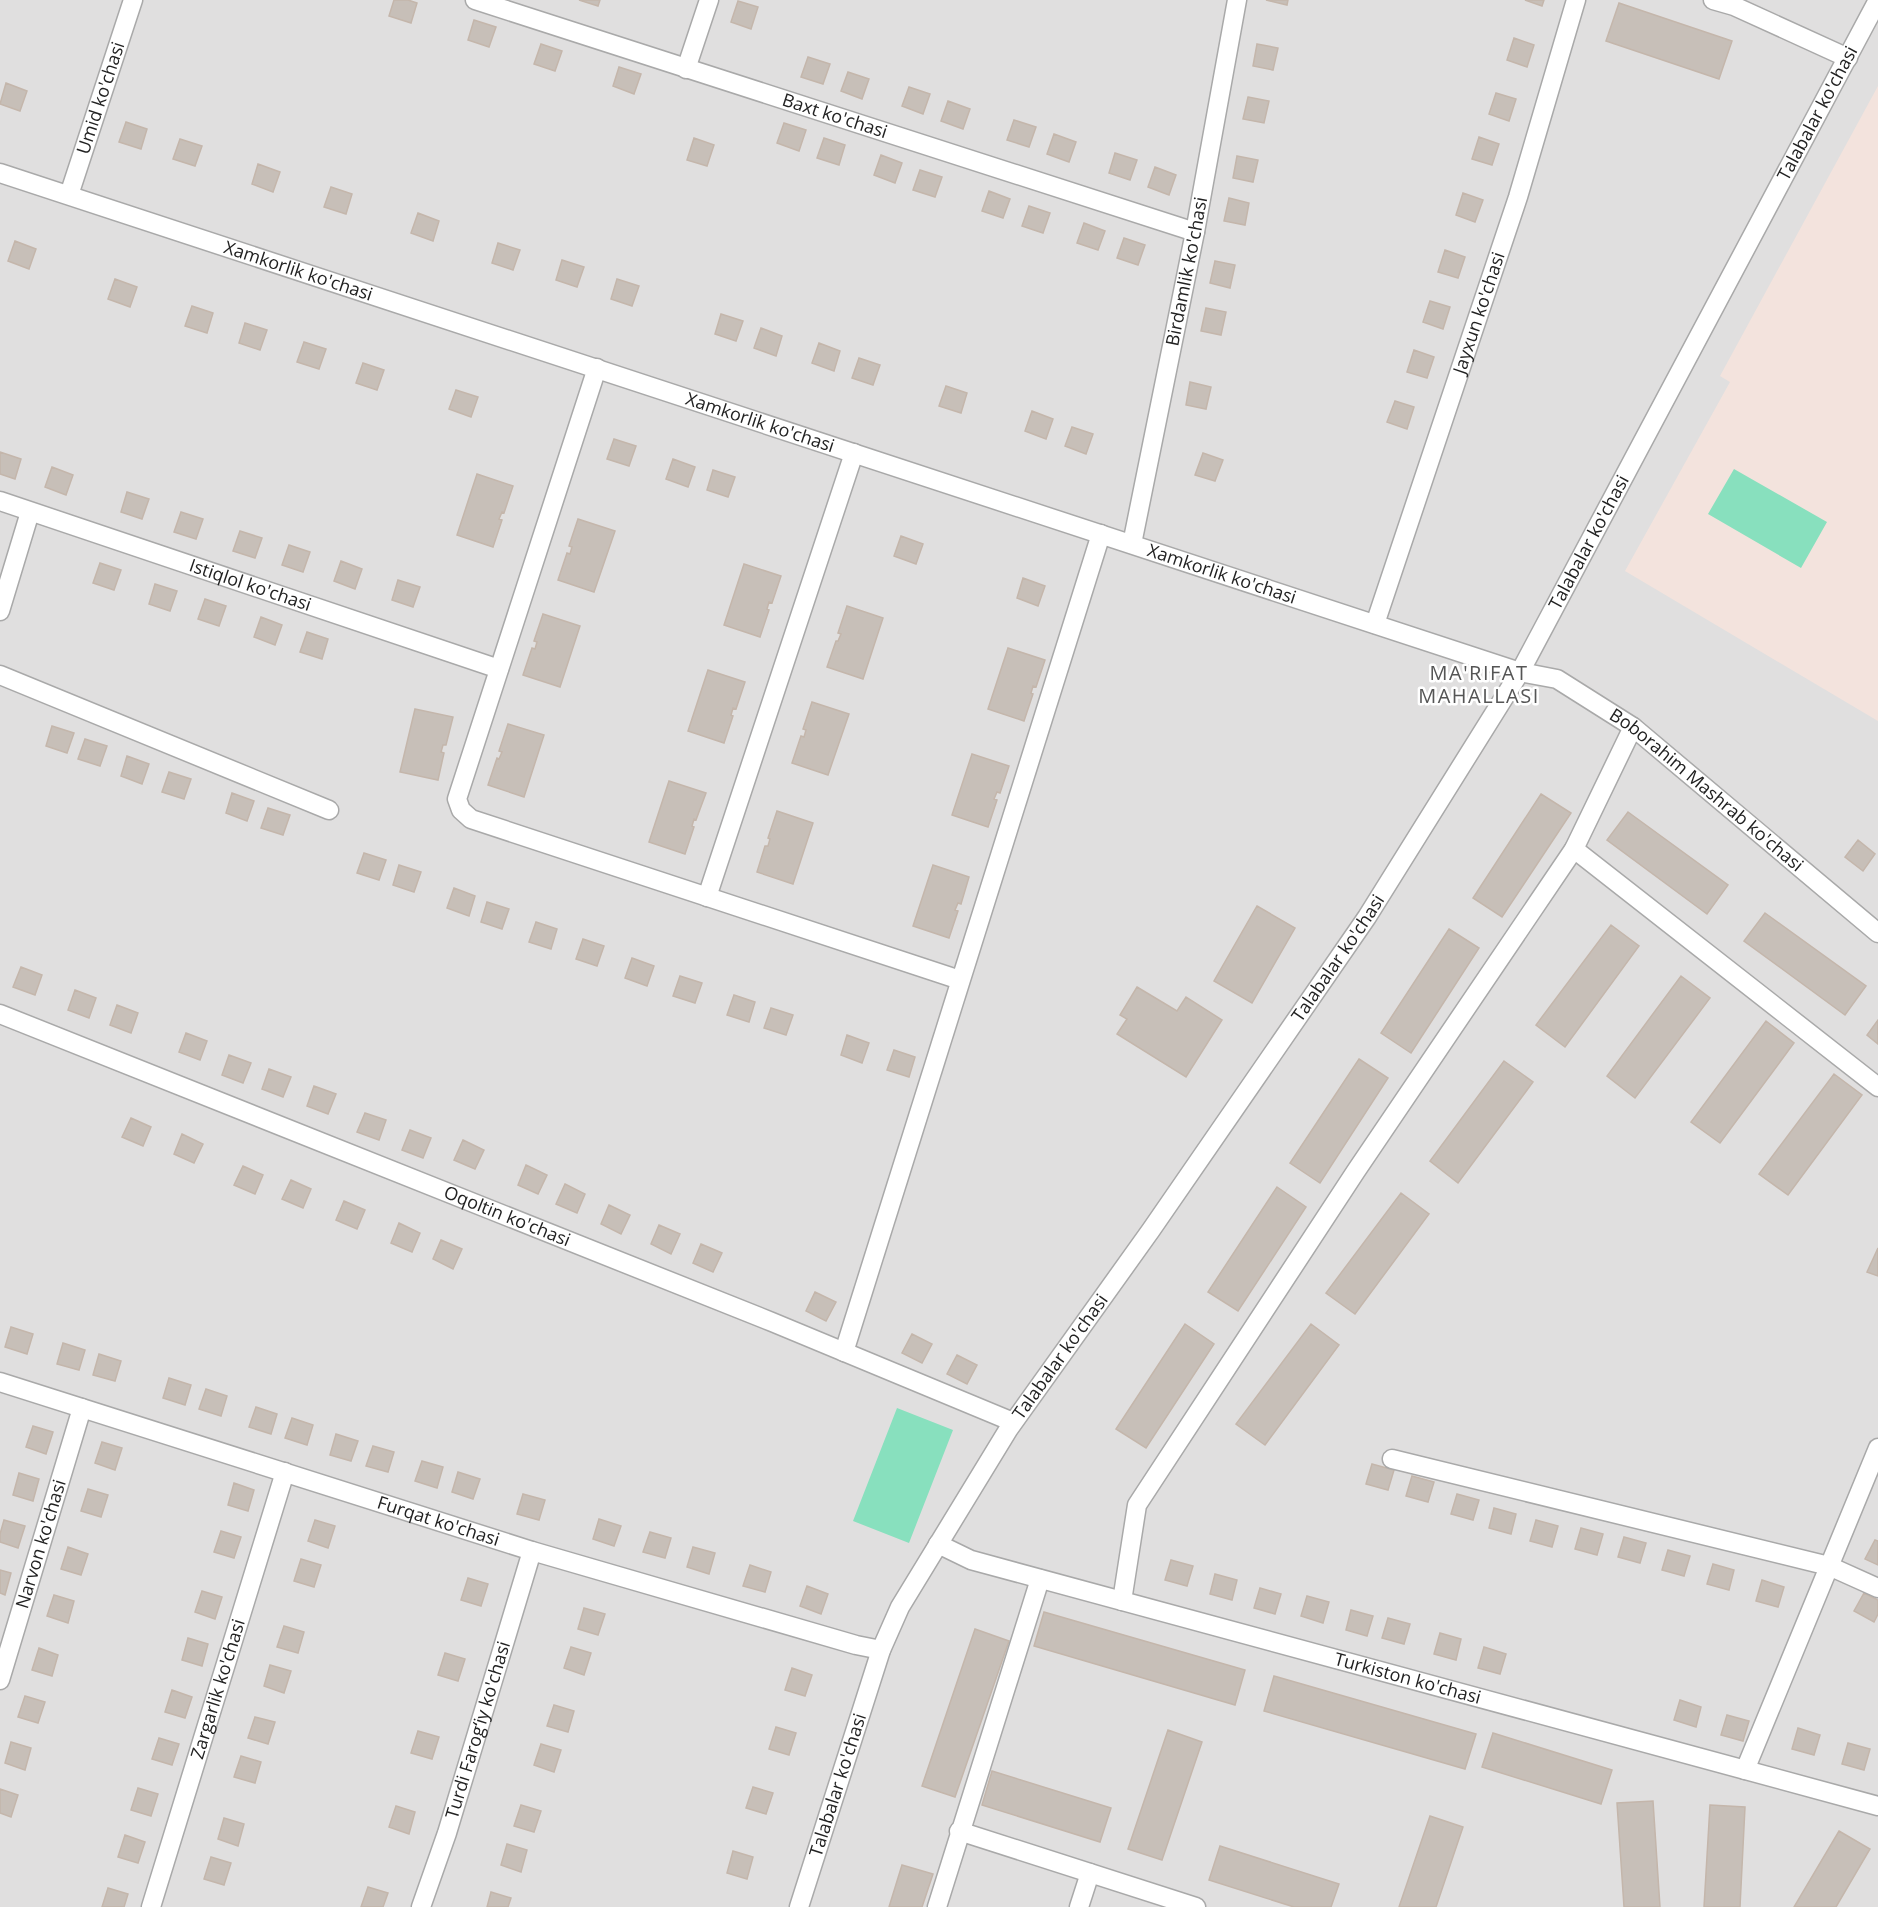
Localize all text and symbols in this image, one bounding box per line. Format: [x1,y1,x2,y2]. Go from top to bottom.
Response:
street label: Umid ko'chasi [70,38,130,157]
street label: Talabalar ko'chasi [1771,41,1862,184]
street label: Baxt ko'chasi [779,87,891,143]
street label: Birdamlik ko'chasi [1159,195,1212,348]
street label: Xamkorlik ko'chasi [221,234,376,306]
street label: Jayxun ko'chasi [1446,249,1510,379]
street label: Xamkorlik ko'chasi [683,386,838,457]
street label: Talabalar ko'chasi [1543,470,1634,613]
street label: Xamkorlik ko'chasi [1145,538,1300,609]
street label: Istiqlol ko'chasi [186,553,315,616]
district label: MA'RIFAT MAHALLASI [1418,659,1540,709]
street label: Boborahim Mashrab ko'chasi [1605,702,1809,876]
street label: Talabalar ko'chasi [1285,889,1389,1026]
street label: Oqoltin ko'chasi [441,1179,574,1251]
street label: Talabalar ko'chasi [1006,1289,1113,1424]
street label: Narvon ko'chasi [9,1476,71,1611]
street label: Furqat ko'chasi [375,1490,503,1551]
street label: Zargarlik ko'chasi [184,1616,250,1762]
street label: Turdi Farog‘iy ko'chasi [439,1638,515,1821]
street label: Turkiston ko'chasi [1332,1646,1484,1709]
street label: Talabalar ko'chasi [803,1710,871,1859]

